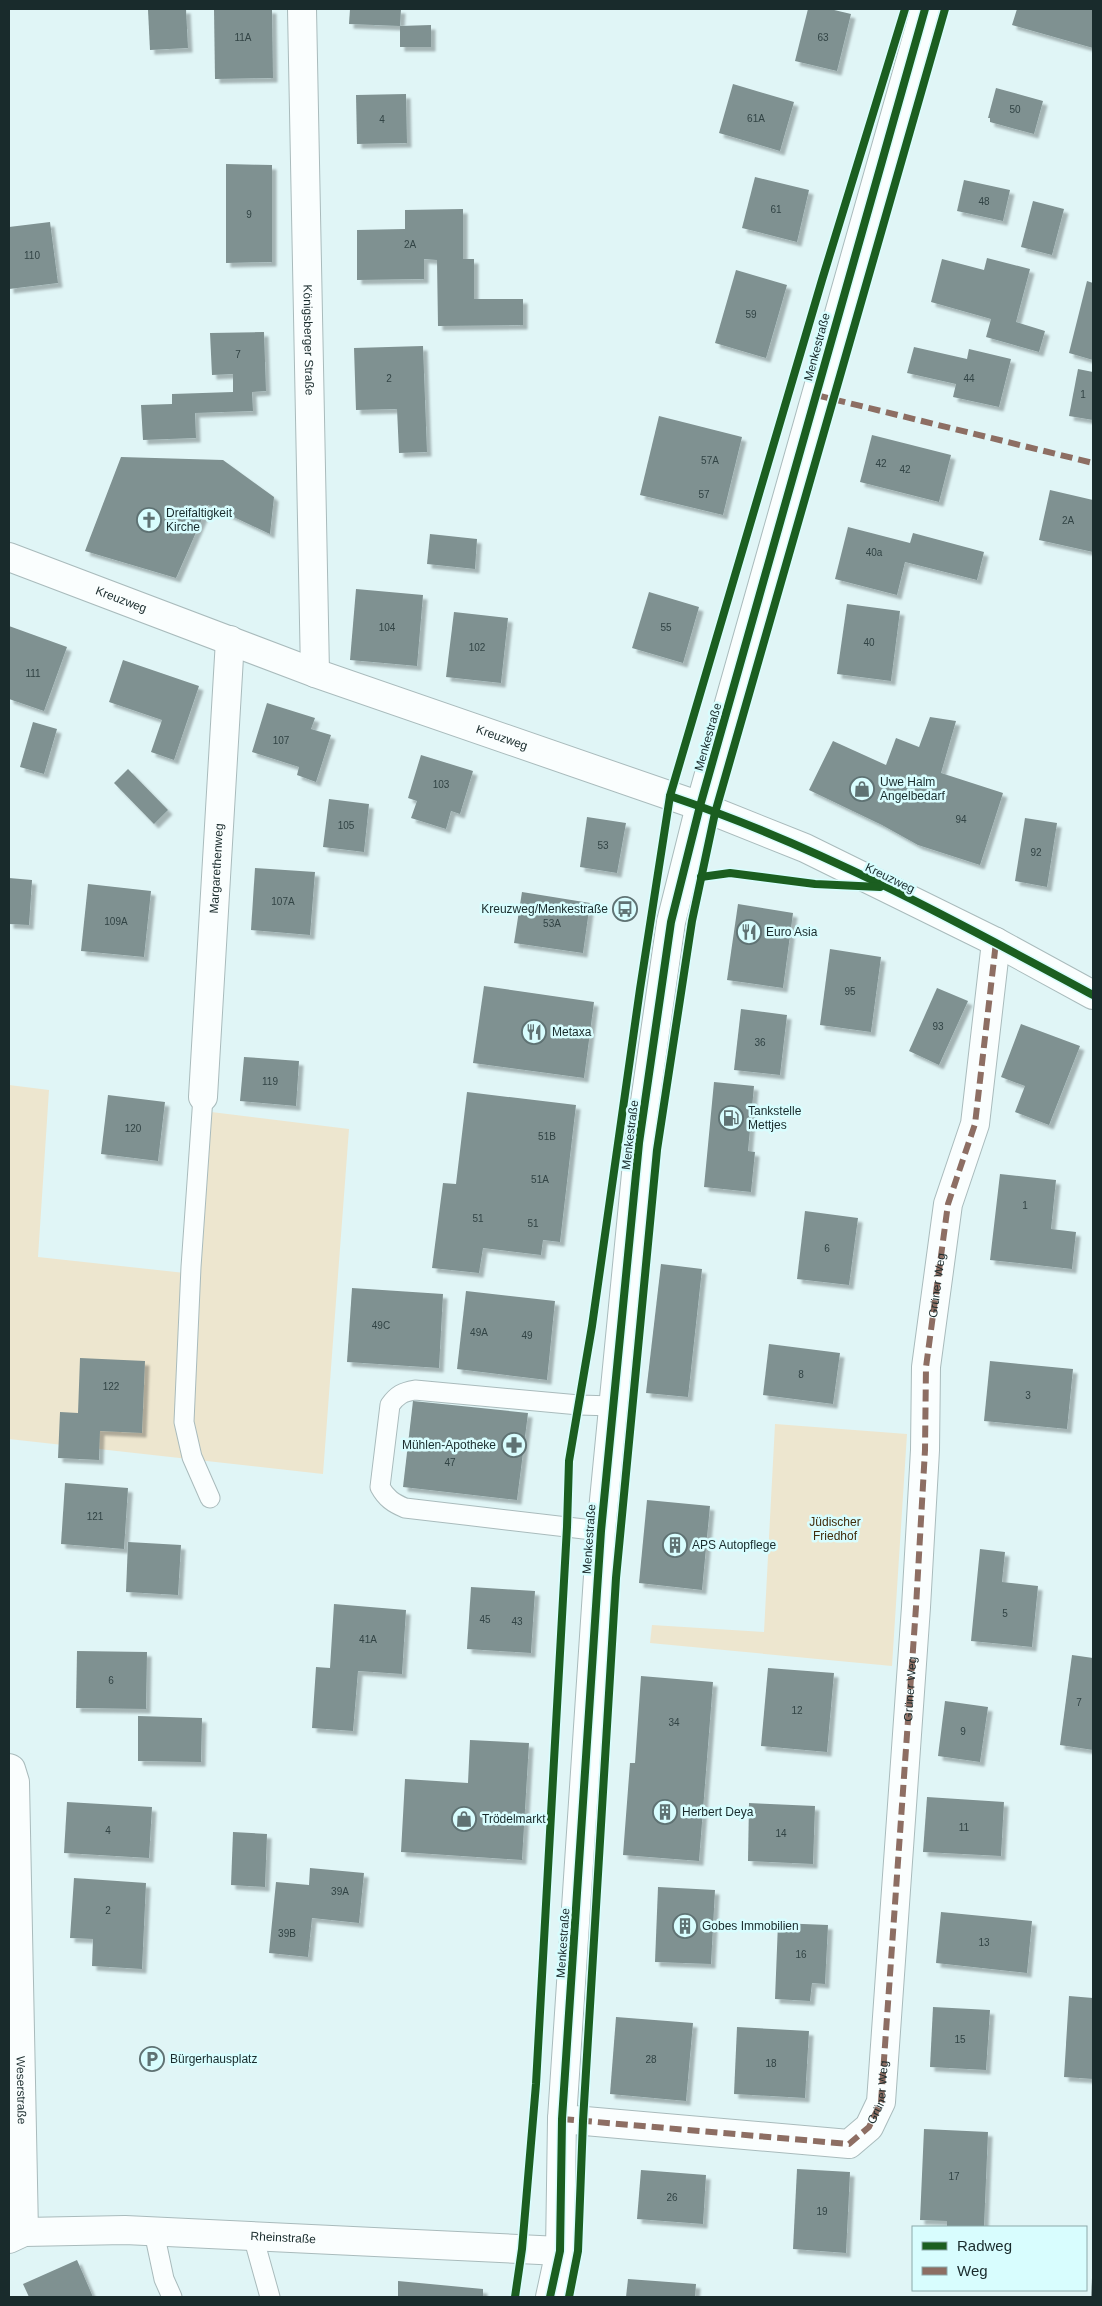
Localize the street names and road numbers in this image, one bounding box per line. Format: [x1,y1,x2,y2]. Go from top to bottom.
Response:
street label: Königsberger Straße [300,284,317,396]
street label: Menkestraße [801,311,833,383]
street label: Kreuzweg [94,584,149,616]
street label: Menkestraße [692,701,724,773]
street label: Kreuzweg [474,722,529,753]
street label: Margarethenweg [207,823,226,914]
street label: Kreuzweg [863,860,917,896]
street label: Menkestraße [619,1099,641,1171]
street label: Grüner Weg [926,1252,948,1319]
street label: Menkestraße [580,1503,598,1574]
street label: Grüner Weg [901,1656,919,1722]
street label: Menkestraße [554,1907,572,1978]
street label: Weserstraße [13,2056,29,2125]
street label: Grüner Weg [864,2060,891,2126]
street label: Rheinstraße [250,2229,317,2246]

